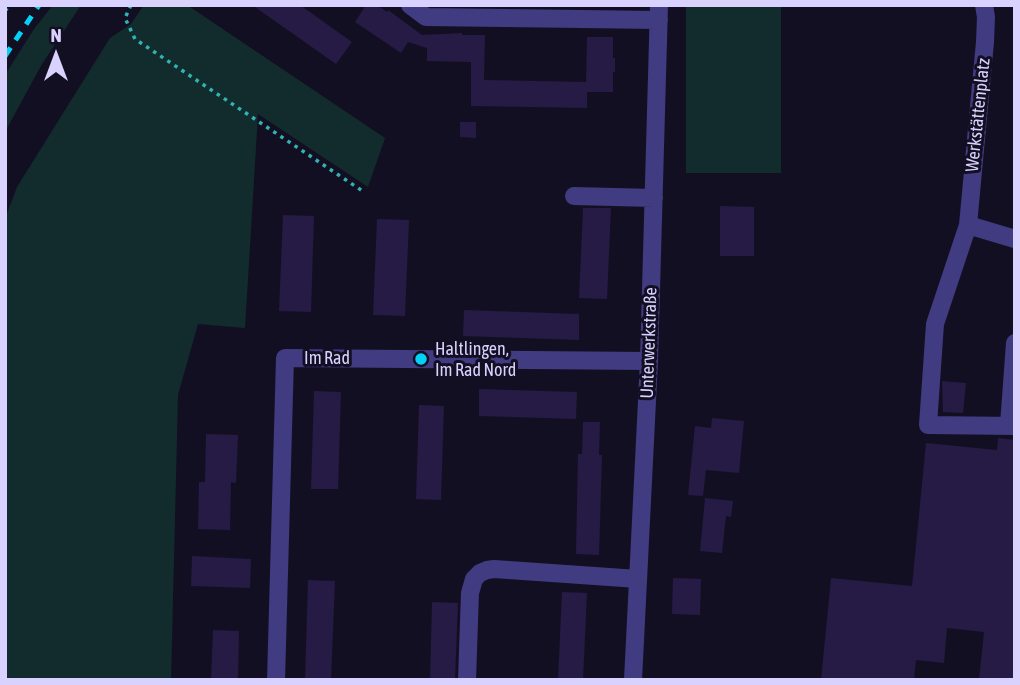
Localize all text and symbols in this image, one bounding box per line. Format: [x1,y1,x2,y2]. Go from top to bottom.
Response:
north arrow [21,21,91,91]
text: N [50,24,62,46]
street label: Werkstättenplatz [961,57,995,173]
street label: Unterwerkstraße [636,287,662,399]
place label: Haltlingen, Im Rad Nord [435,338,516,380]
street label: Im Rad [304,347,350,369]
marker: Haltlingen, Im Rad Nord [413,351,429,367]

